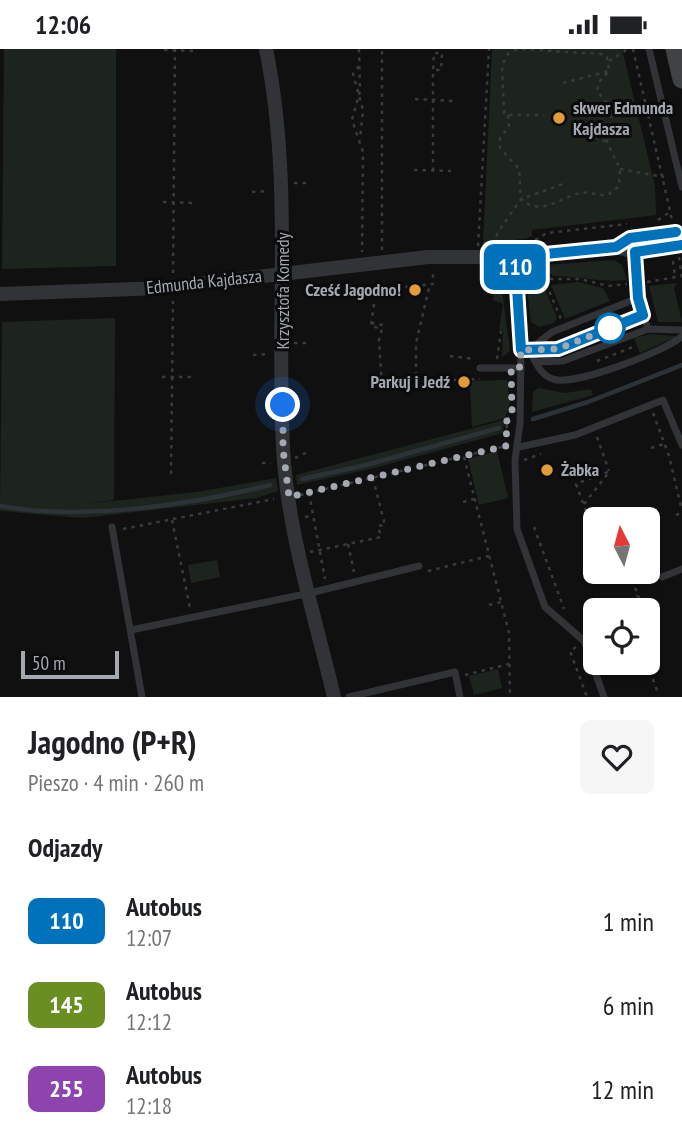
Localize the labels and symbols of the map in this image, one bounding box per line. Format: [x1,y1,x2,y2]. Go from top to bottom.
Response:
place label: skwer Edmunda Kajdasza [573,96,673,140]
marker: skwer Edmunda Kajdasza [551,110,567,126]
street label: Krzysztofa Komedy [271,232,294,349]
line badge: 110 [475,244,555,290]
street label: Edmunda Kajdasza [145,264,263,299]
place label: Cześć Jagodno! [305,278,401,301]
marker: Cześć Jagodno! [407,282,423,298]
unlabelled marker [595,313,625,343]
place label: Parkuj i Jedź [370,370,450,393]
marker: Parkuj i Jedź [456,374,472,390]
your location [265,387,300,422]
place label: Żabka [561,458,599,481]
marker: Żabka [539,462,555,478]
north arrow [583,507,660,585]
scale bar [21,648,119,680]

